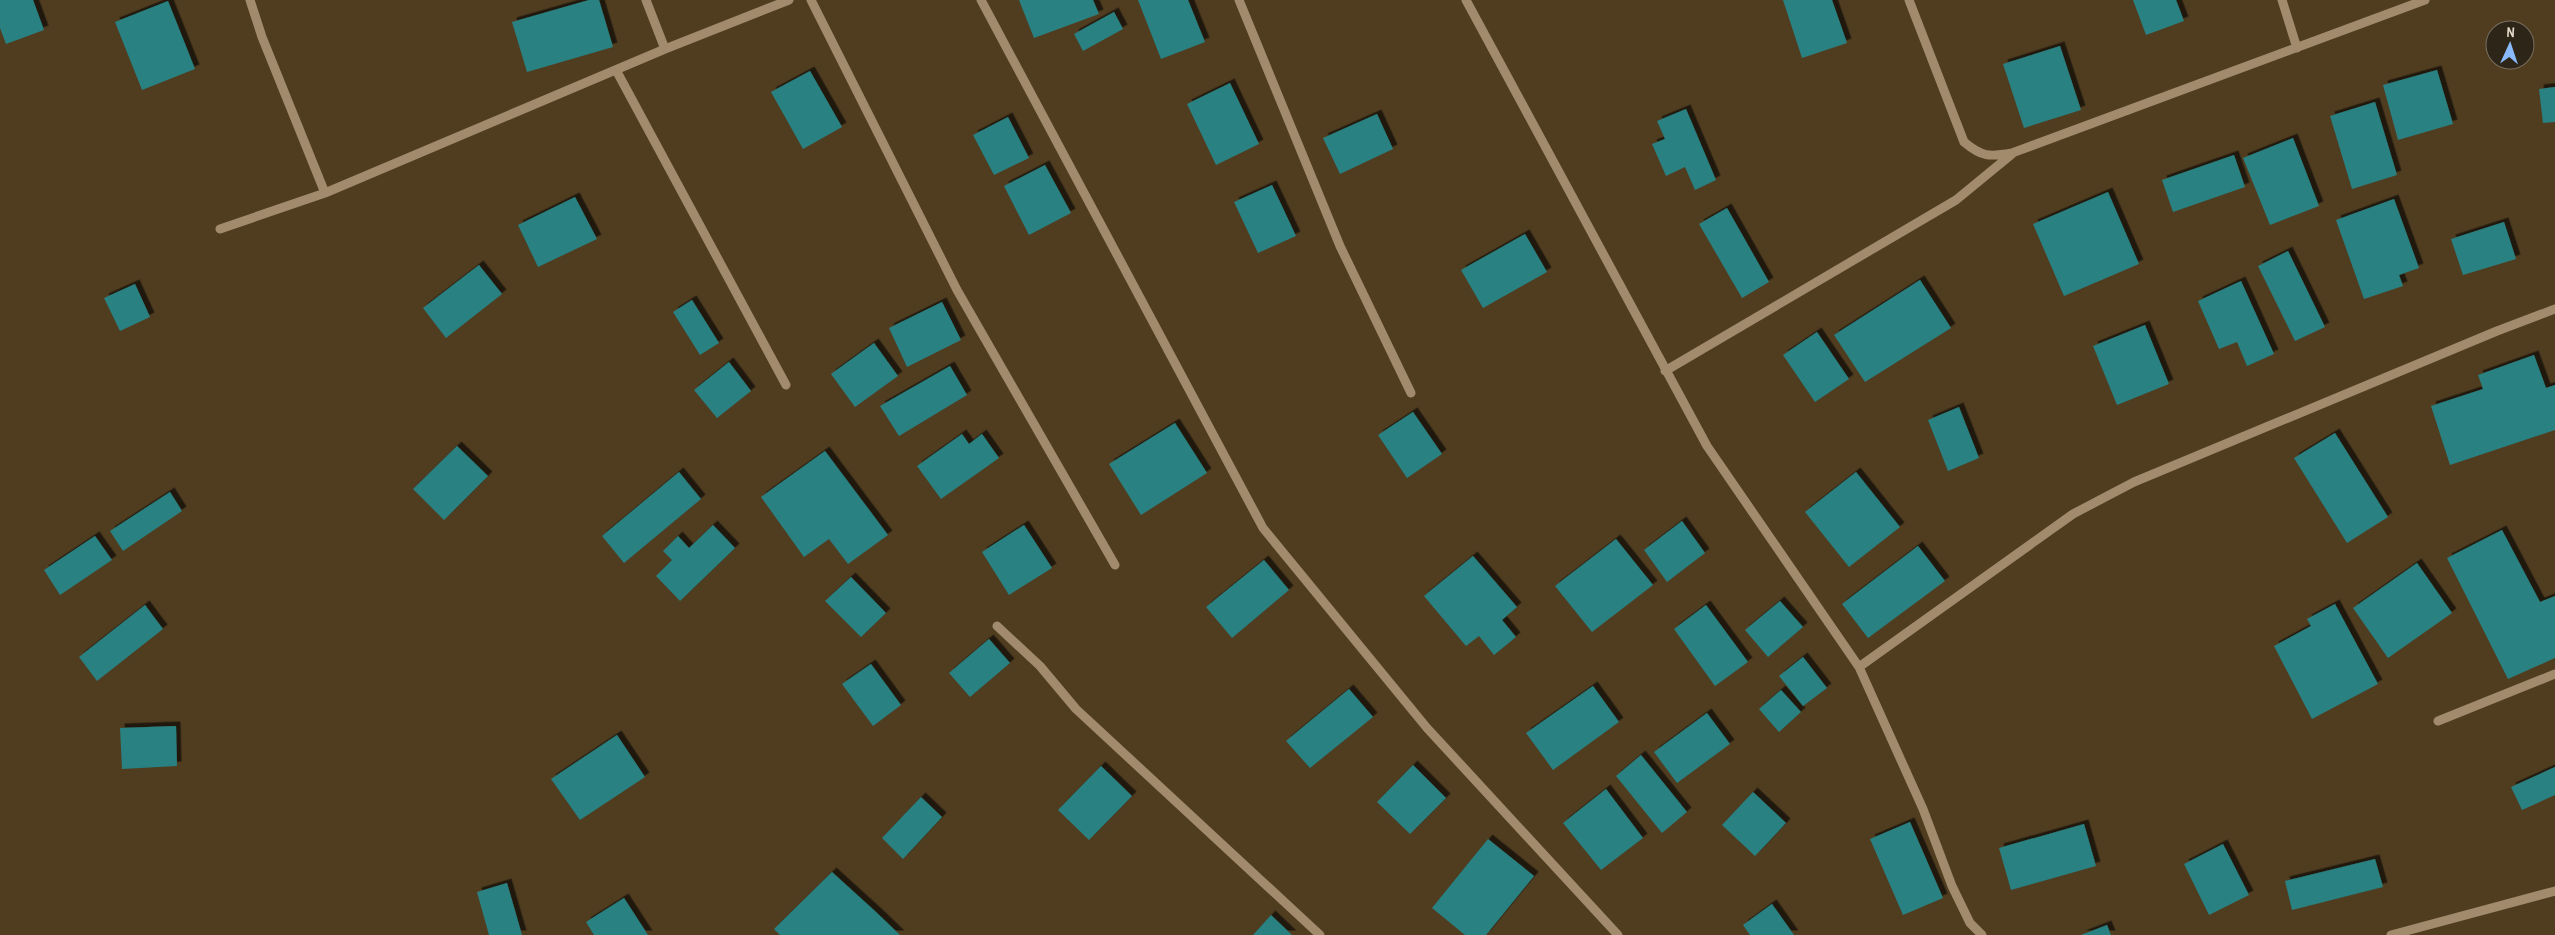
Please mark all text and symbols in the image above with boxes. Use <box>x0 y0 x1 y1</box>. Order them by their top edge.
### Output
north arrow <box>2485 20 2535 70</box>
text: N <box>2506 23 2515 41</box>

